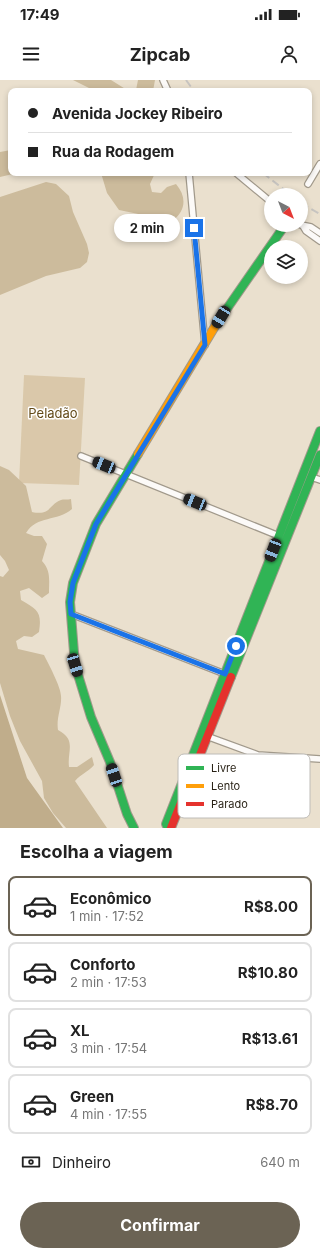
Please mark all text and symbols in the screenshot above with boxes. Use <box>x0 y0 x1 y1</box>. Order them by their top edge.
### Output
text: 17:49 <box>20 5 60 24</box>
icon: menu <box>20 43 42 65</box>
icon: person <box>278 43 300 65</box>
text: Zipcab <box>130 44 190 65</box>
text: Avenida Jockey Ribeiro <box>52 104 223 123</box>
text: Rua da Rodagem <box>52 142 174 161</box>
north arrow <box>264 188 308 232</box>
map controls <box>264 188 308 284</box>
callout: 2 min <box>114 214 180 242</box>
route end <box>185 219 203 237</box>
text: 2 min <box>130 220 164 236</box>
button: layers <box>264 240 308 284</box>
car <box>210 304 232 330</box>
park label: Peladão <box>28 405 78 421</box>
car <box>91 455 117 475</box>
car <box>182 492 208 512</box>
car <box>263 537 283 563</box>
route start <box>227 637 245 655</box>
car <box>66 652 84 678</box>
legend <box>178 754 310 818</box>
text: Livre <box>211 761 236 775</box>
car <box>105 762 123 788</box>
text: Lento <box>211 779 241 793</box>
text: Parado <box>211 797 248 811</box>
text: Escolha a viagem <box>20 841 173 862</box>
icon: car <box>22 888 58 924</box>
text: Econômico <box>70 889 151 908</box>
text: R$8.00 <box>244 897 298 916</box>
text: 1 min · 17:52 <box>70 908 144 924</box>
icon: car <box>22 954 58 990</box>
text: Conforto <box>70 955 135 974</box>
text: R$10.80 <box>238 963 298 982</box>
text: 2 min · 17:53 <box>70 974 147 990</box>
icon: car <box>22 1020 58 1056</box>
text: XL <box>70 1021 90 1040</box>
text: R$13.61 <box>242 1029 298 1048</box>
text: 3 min · 17:54 <box>70 1040 147 1056</box>
icon: car <box>22 1086 58 1122</box>
text: Green <box>70 1087 114 1106</box>
text: R$8.70 <box>246 1095 298 1114</box>
text: 4 min · 17:55 <box>70 1106 147 1122</box>
icon: cash <box>20 1151 42 1173</box>
text: Dinheiro <box>52 1153 111 1172</box>
text: 640 m <box>260 1154 300 1170</box>
button: Confirmar <box>20 1202 300 1248</box>

